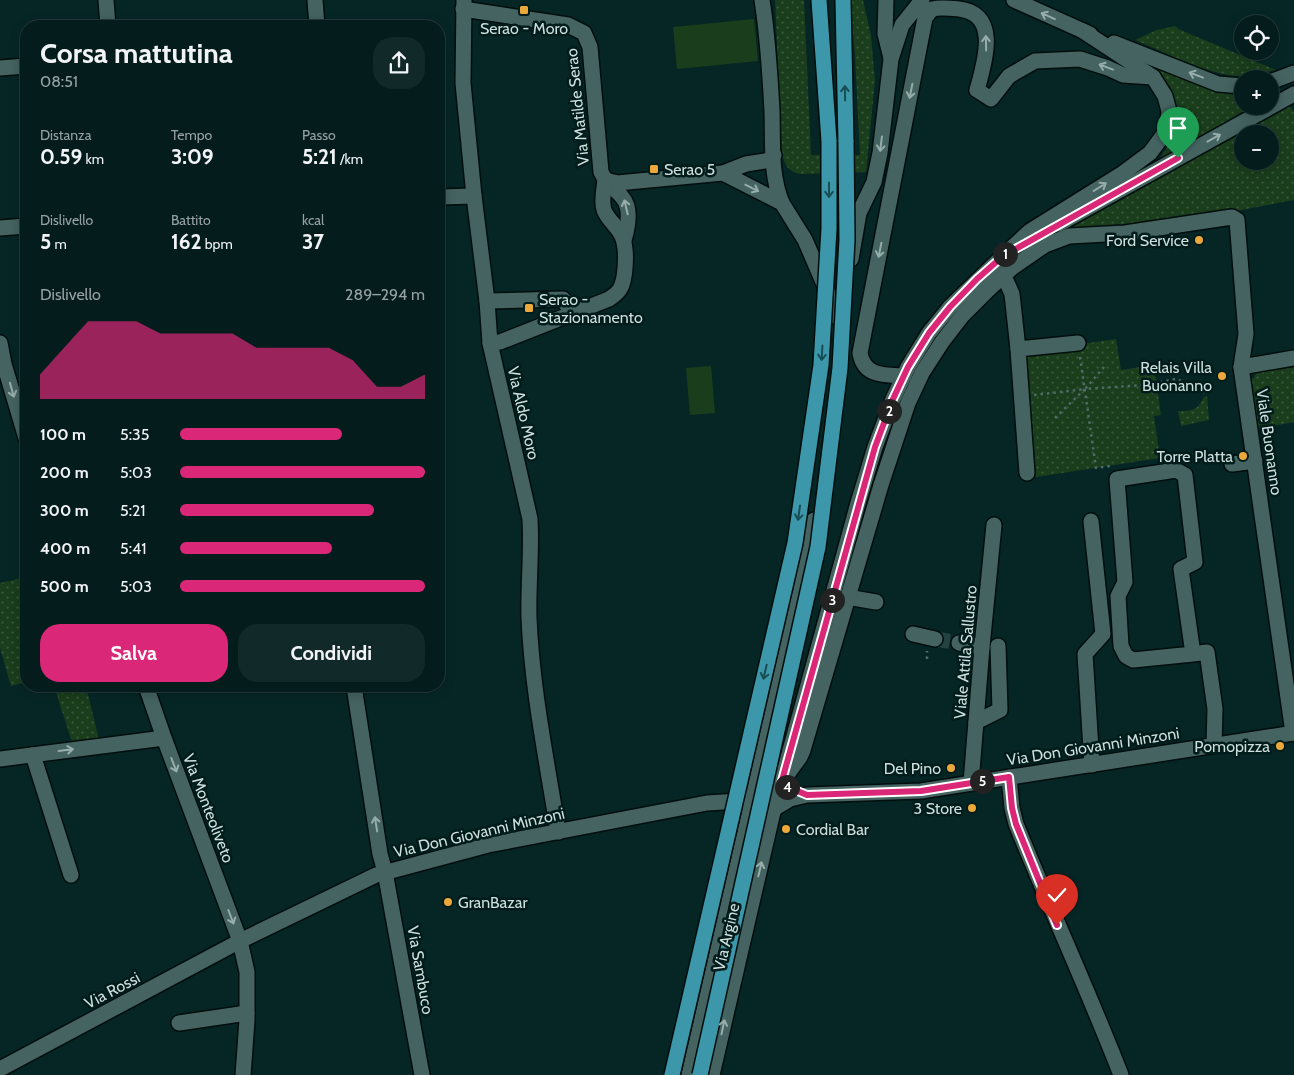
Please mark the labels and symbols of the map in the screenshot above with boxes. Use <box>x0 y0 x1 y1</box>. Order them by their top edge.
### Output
marker: Serao - Moro <box>518 4 530 16</box>
one-way arrow <box>1041 10 1056 20</box>
place label: Serao - Moro <box>480 19 568 38</box>
one-way arrow <box>981 35 991 51</box>
street label: Via Matilde Serao <box>562 47 593 166</box>
one-way arrow <box>1098 62 1113 71</box>
one-way arrow <box>1188 70 1204 79</box>
one-way arrow <box>905 82 915 98</box>
one-way arrow <box>840 86 850 102</box>
pin <box>1157 107 1199 158</box>
one-way arrow <box>1206 133 1221 142</box>
one-way arrow <box>876 136 886 152</box>
place label: Serao 5 <box>664 160 715 179</box>
marker: Serao 5 <box>648 163 660 175</box>
one-way arrow <box>824 182 834 198</box>
one-way arrow <box>1093 182 1107 193</box>
one-way arrow <box>744 184 759 193</box>
one-way arrow <box>621 199 630 215</box>
place label: Ford Service <box>1106 231 1189 250</box>
marker: Ford Service <box>1193 234 1205 246</box>
one-way arrow <box>874 242 884 258</box>
pin: 1 <box>992 242 1018 266</box>
place label: Serao - Stazionamento <box>539 290 643 327</box>
marker: Serao - Stazionamento <box>523 302 535 314</box>
one-way arrow <box>817 344 826 360</box>
place label: Relais Villa Buonanno <box>1140 358 1212 395</box>
street label: Via Aldo Moro <box>504 365 544 462</box>
marker: Relais Villa Buonanno <box>1216 370 1228 382</box>
one-way arrow <box>8 382 18 398</box>
street label: Viale Buonanno <box>1253 388 1286 497</box>
pin: 2 <box>876 398 902 424</box>
place label: Torre Platta <box>1156 447 1233 466</box>
marker: Torre Platta <box>1237 450 1249 462</box>
one-way arrow <box>794 505 804 521</box>
street label: Viale Attila Sallustro <box>950 584 981 720</box>
pin: 3 <box>820 588 844 612</box>
one-way arrow <box>760 664 769 680</box>
street label: Via Don Giovanni Minzoni <box>1005 723 1181 770</box>
place label: Pomopizza <box>1194 737 1270 756</box>
marker: Pomopizza <box>1274 740 1286 752</box>
one-way arrow <box>57 745 73 755</box>
street label: Via Monteoliveto <box>179 751 238 865</box>
one-way arrow <box>170 757 179 772</box>
place label: Del Pino <box>884 759 941 778</box>
marker: Del Pino <box>945 762 957 774</box>
pin: 5 <box>970 768 994 794</box>
pin: 4 <box>774 774 800 800</box>
place label: 3 Store <box>913 799 962 818</box>
marker: 3 Store <box>966 802 978 814</box>
street label: Via Don Giovanni Minzoni <box>392 804 566 861</box>
one-way arrow <box>370 816 380 832</box>
place label: Cordial Bar <box>796 820 870 839</box>
marker: Cordial Bar <box>780 823 792 835</box>
one-way arrow <box>756 862 765 878</box>
pin <box>1036 874 1078 925</box>
place label: GranBazar <box>458 893 528 912</box>
marker: GranBazar <box>442 896 454 908</box>
street label: Via Argine <box>709 901 743 973</box>
one-way arrow <box>227 909 236 924</box>
street label: Via Sambuco <box>403 924 438 1016</box>
street label: Via Rossi <box>81 968 143 1013</box>
one-way arrow <box>719 1020 728 1036</box>

